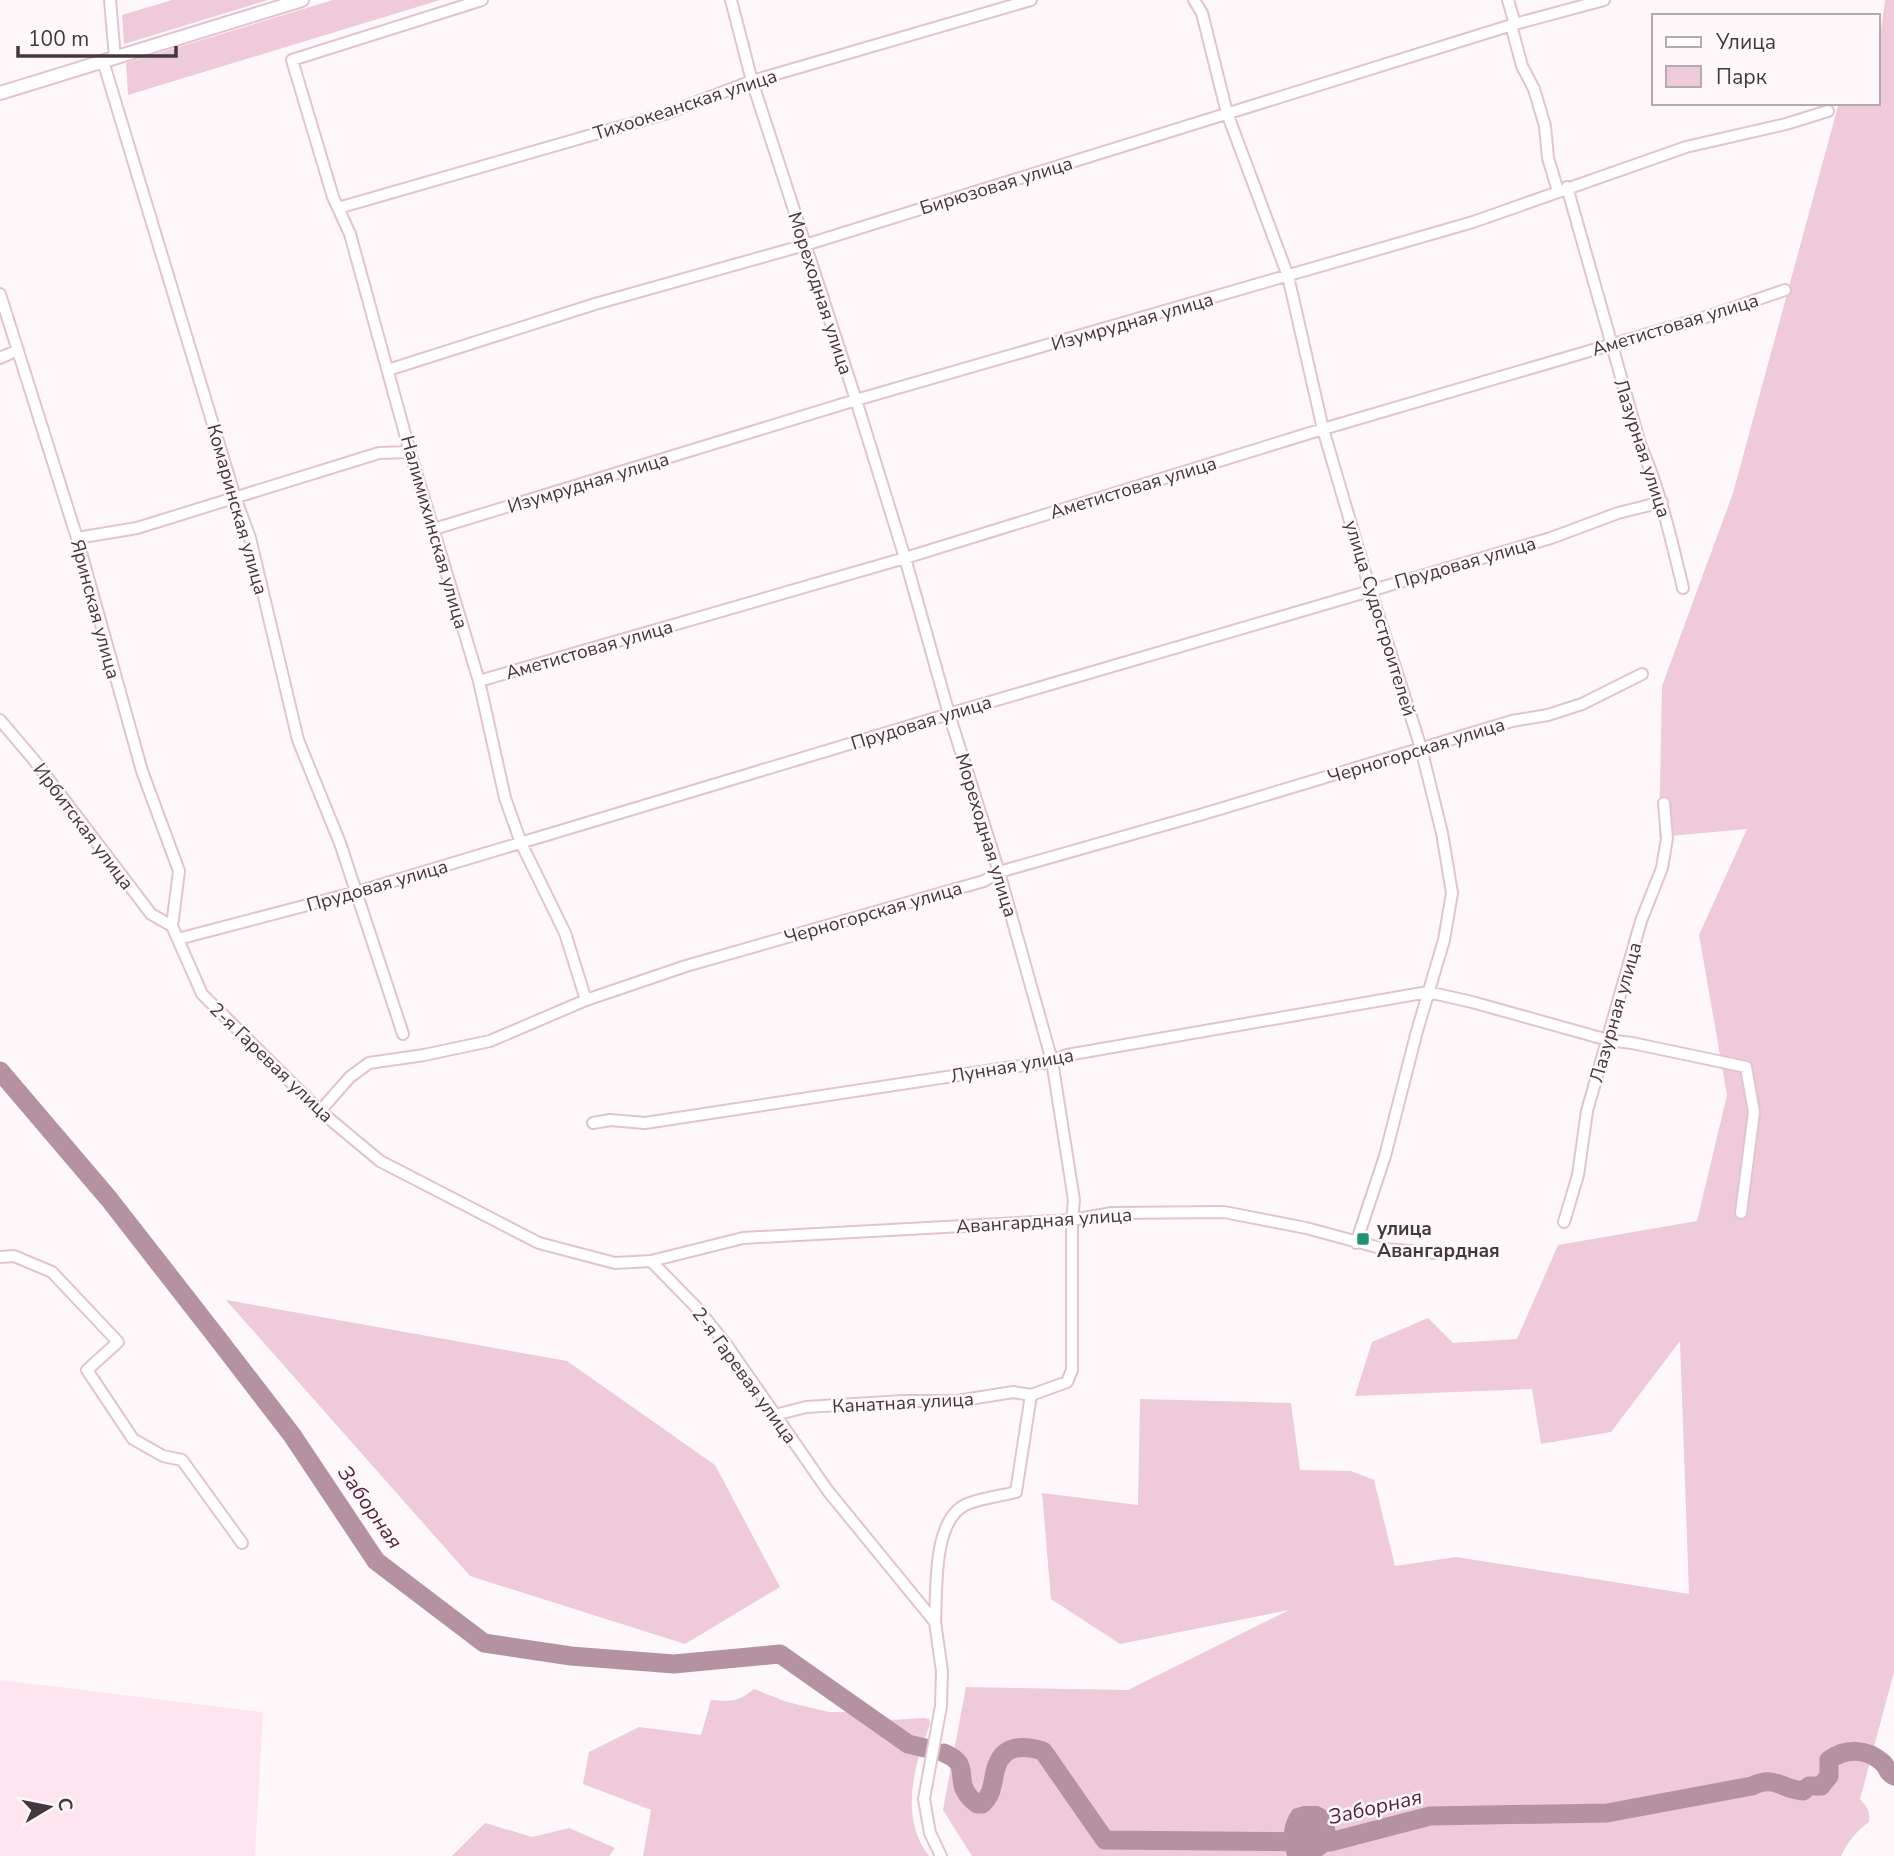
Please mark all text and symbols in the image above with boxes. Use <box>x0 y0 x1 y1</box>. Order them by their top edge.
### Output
scale bar <box>18 14 175 58</box>
legend <box>1652 14 1880 105</box>
text: 100 m <box>28 25 89 53</box>
text: Улица <box>1715 28 1776 56</box>
street label: Тихоокеанская улица <box>590 63 780 147</box>
text: Парк <box>1716 63 1768 91</box>
street label: Бирюзовая улица <box>917 150 1076 222</box>
street label: Мореходная улица <box>781 209 859 378</box>
street label: Изумрудная улица <box>1048 286 1216 358</box>
street label: Аметистовая улица <box>1589 287 1762 363</box>
street label: Лазурная улица <box>1607 376 1677 521</box>
street label: Комаринская улица <box>200 421 274 598</box>
street label: Налимихинская улица <box>394 433 474 632</box>
street label: Изумрудная улица <box>504 446 672 520</box>
street label: Аметистовая улица <box>1047 450 1220 526</box>
street label: улица Судостроителей <box>1338 517 1422 719</box>
street label: Прудовая улица <box>1392 530 1539 596</box>
street label: Яринская улица <box>64 537 126 682</box>
street label: Аметистовая улица <box>502 614 676 686</box>
street label: Прудовая улица <box>848 689 995 757</box>
street label: Черногорская улица <box>1325 712 1508 790</box>
street label: Мореходная улица <box>949 750 1023 920</box>
street label: Ирбитская улица <box>27 758 140 895</box>
street label: Прудовая улица <box>304 853 451 919</box>
street label: Черногорская улица <box>781 875 965 951</box>
street label: Лазурная улица <box>1584 939 1648 1085</box>
street label: 2-я Гаревая улица <box>204 997 339 1129</box>
street label: Лунная улица <box>949 1042 1076 1090</box>
street label: Авангардная улица <box>955 1202 1133 1240</box>
place label: улица Авангардная <box>1377 1216 1500 1264</box>
marker: улица Авангардная <box>1355 1231 1371 1247</box>
street label: 2-я Гаревая улица <box>686 1302 803 1449</box>
street label: Канатная улица <box>832 1386 975 1420</box>
water label: Заборная <box>331 1460 409 1554</box>
north arrow <box>14 1772 84 1842</box>
water label: Заборная <box>1325 1783 1425 1831</box>
text: С <box>51 1796 79 1813</box>

